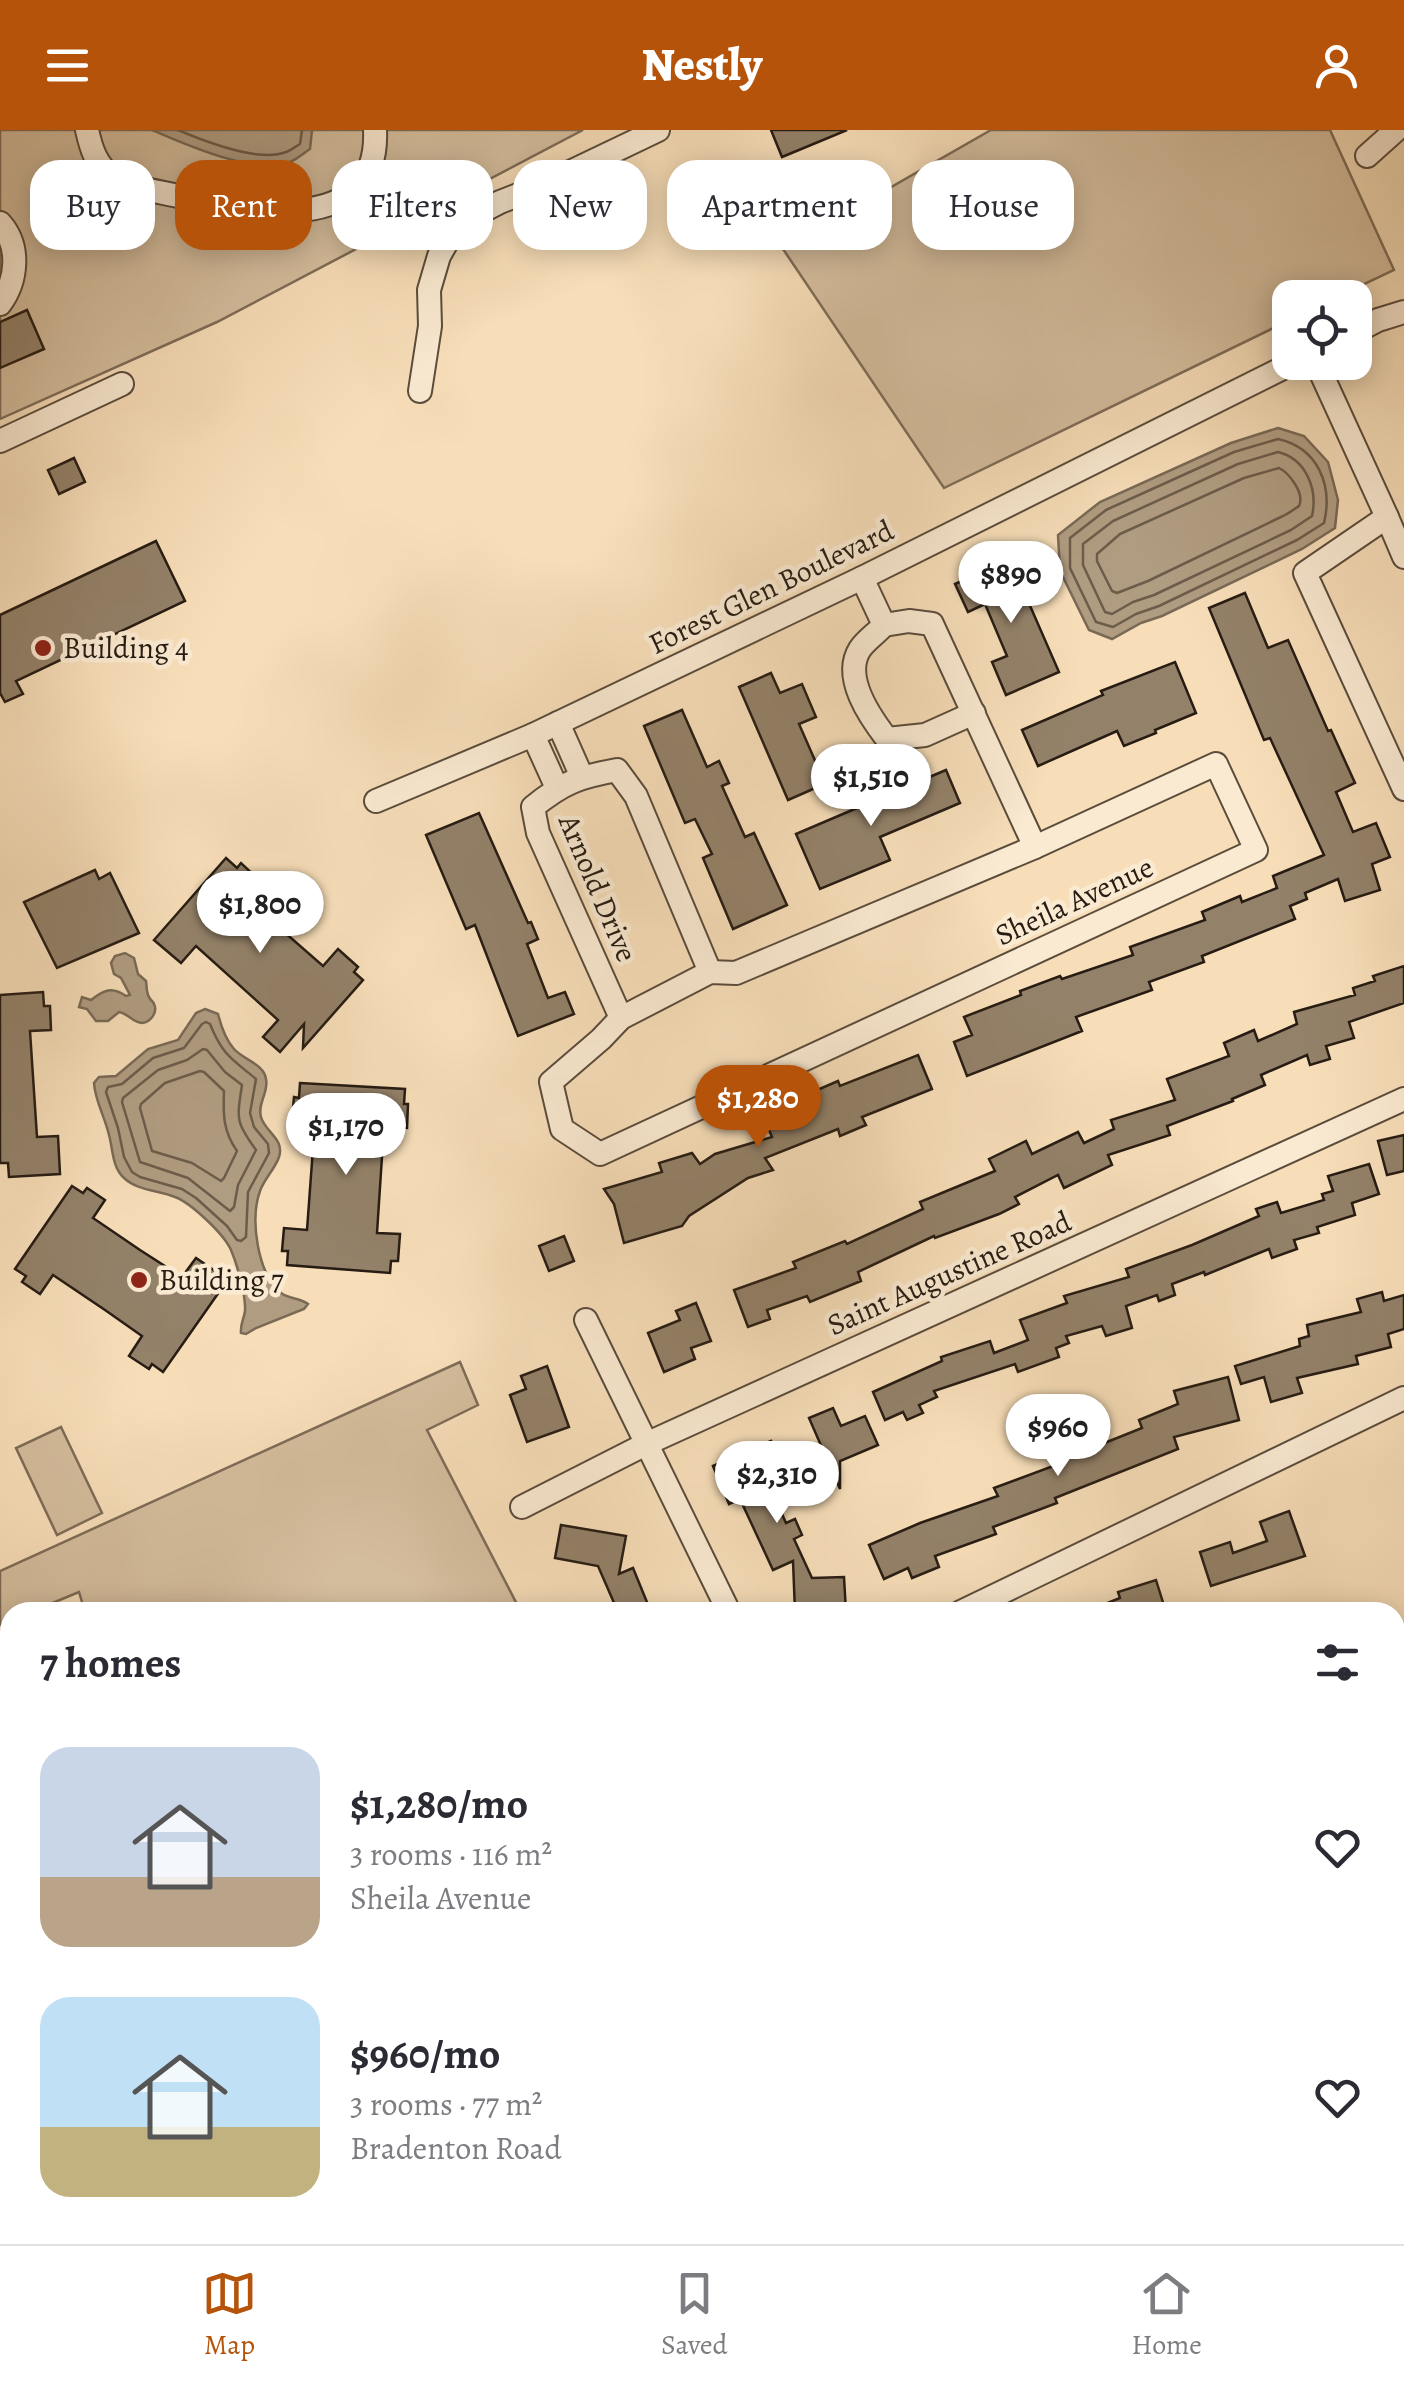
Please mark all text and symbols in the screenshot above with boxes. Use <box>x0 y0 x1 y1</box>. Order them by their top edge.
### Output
text: Nestly <box>642 34 762 96</box>
icon: menu <box>40 38 95 93</box>
icon: person <box>1309 38 1364 93</box>
chip: Buy <box>30 160 155 250</box>
chip: Rent <box>175 160 312 250</box>
chip: Filters <box>332 160 493 250</box>
chip: New <box>513 160 647 250</box>
chip: Apartment <box>667 160 892 250</box>
chip: House <box>912 160 1074 250</box>
map controls <box>1272 280 1372 380</box>
button: locate <box>1272 280 1372 380</box>
street label: Forest Glen Boulevard <box>642 510 901 664</box>
pin: $890 <box>952 541 1070 626</box>
text: $890 <box>980 551 1042 595</box>
place label: Building 4 <box>63 628 189 668</box>
marker: Building 4 <box>32 637 54 659</box>
pin: $1,510 <box>790 744 952 829</box>
text: $1,510 <box>833 754 909 798</box>
street label: Arnold Drive <box>549 807 647 968</box>
street label: Sheila Avenue <box>988 847 1160 955</box>
pin: $1,800 <box>179 871 341 956</box>
text: $1,800 <box>219 881 301 925</box>
pin: $1,280 <box>677 1065 839 1150</box>
text: $1,280 <box>717 1075 799 1119</box>
pin: $1,170 <box>265 1093 427 1178</box>
text: $1,170 <box>308 1103 384 1147</box>
street label: Saint Augustine Road <box>821 1201 1078 1345</box>
place label: Building 7 <box>159 1260 284 1300</box>
marker: Building 7 <box>128 1269 150 1291</box>
pin: $960 <box>999 1394 1117 1479</box>
text: $960 <box>1028 1404 1088 1448</box>
pin: $2,310 <box>696 1441 858 1526</box>
text: $2,310 <box>737 1451 817 1495</box>
text: 7 homes <box>40 1634 181 1691</box>
icon: filters <box>1310 1635 1365 1690</box>
text: $1,280/mo <box>350 1775 528 1832</box>
icon: home <box>120 1787 240 1907</box>
icon: heart <box>1310 1820 1365 1875</box>
text: 3 rooms · 116 m² <box>350 1832 552 1876</box>
text: Sheila Avenue <box>350 1876 531 1920</box>
text: $960/mo <box>350 2025 500 2082</box>
icon: home <box>120 2037 240 2157</box>
icon: heart <box>1310 2070 1365 2125</box>
text: 3 rooms · 77 m² <box>350 2082 542 2126</box>
text: Bradenton Road <box>350 2126 562 2170</box>
tab: Map <box>202 2266 257 2364</box>
tab: Saved <box>661 2266 728 2364</box>
tab: Home <box>1132 2266 1202 2364</box>

